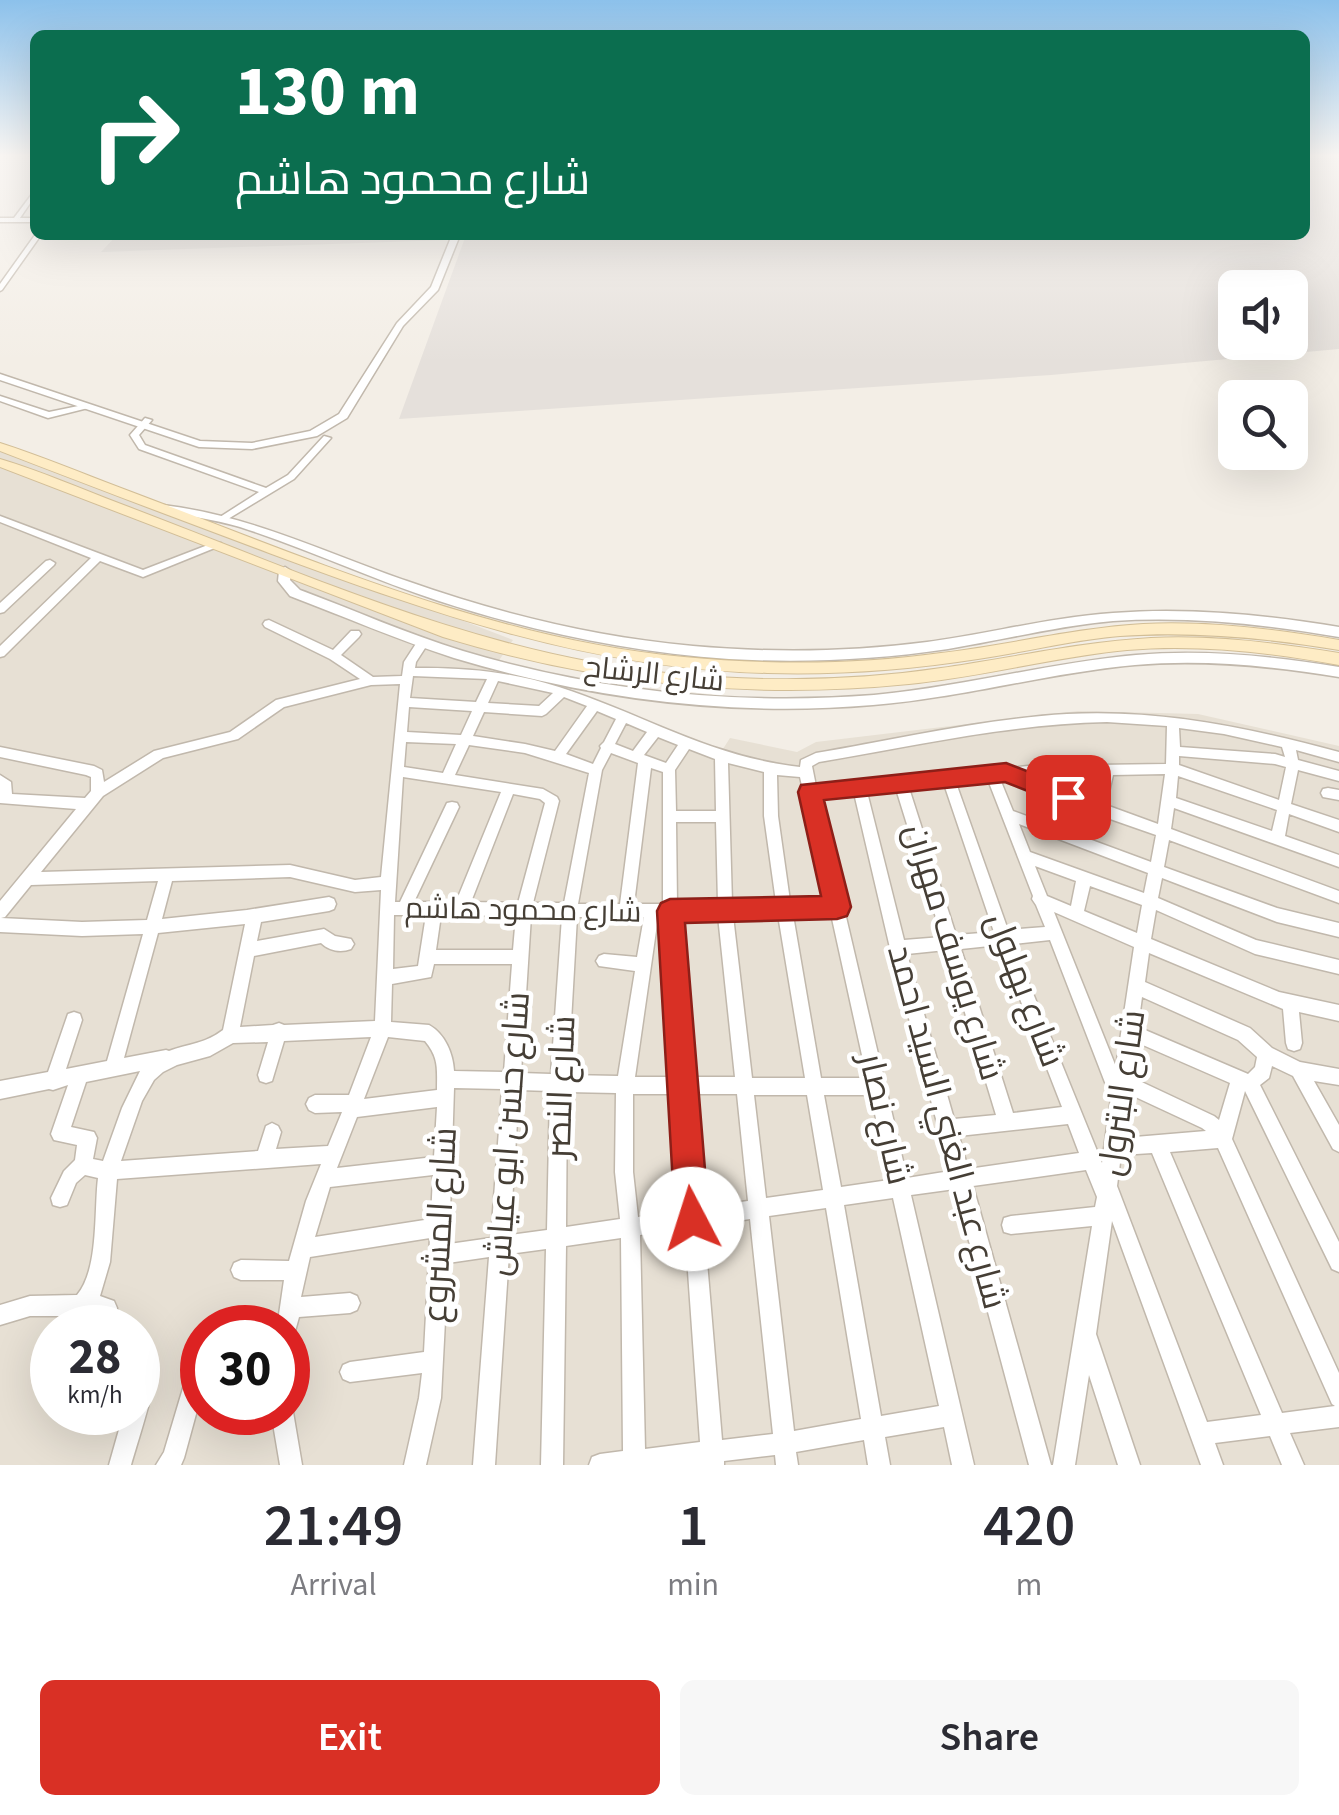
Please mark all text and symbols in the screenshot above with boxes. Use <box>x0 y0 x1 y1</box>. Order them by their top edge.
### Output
text: 130 m <box>235 42 420 142</box>
icon: right <box>70 70 200 200</box>
text: شارع محمود هاشم <box>235 148 590 212</box>
map controls <box>1218 270 1308 470</box>
button: sound <box>1218 270 1308 360</box>
button: search <box>1218 380 1308 470</box>
street label: شارع الرشاح <box>582 645 726 703</box>
pin <box>1026 755 1111 840</box>
icon: arrive <box>1041 770 1096 825</box>
street label: شارع يوسف مهران <box>891 817 1017 1087</box>
street label: شارع محمود هاشم <box>404 886 642 934</box>
street label: شارع بهلول <box>973 906 1077 1074</box>
street label: شارع عبد الغني السيد احمد <box>873 939 1020 1315</box>
street label: شارع حسن ابو عياش <box>473 990 543 1278</box>
street label: شارع البترول <box>1086 1007 1158 1179</box>
street label: شارع النصر <box>533 1015 588 1161</box>
street label: شارع نصار <box>845 1046 924 1190</box>
street label: شارع المشروع <box>410 1126 470 1324</box>
position arrow <box>640 1167 744 1271</box>
speed limit sign: 30 <box>180 1305 310 1435</box>
text: 28 <box>69 1322 121 1393</box>
text: km/h <box>67 1377 123 1413</box>
text: 21:49 <box>264 1484 403 1569</box>
text: 1 <box>678 1484 709 1569</box>
text: 420 <box>983 1484 1075 1569</box>
text: Arrival <box>291 1562 377 1608</box>
text: min <box>667 1562 719 1608</box>
text: m <box>1016 1562 1042 1608</box>
button: Exit <box>40 1680 660 1795</box>
button: Share <box>680 1680 1299 1795</box>

